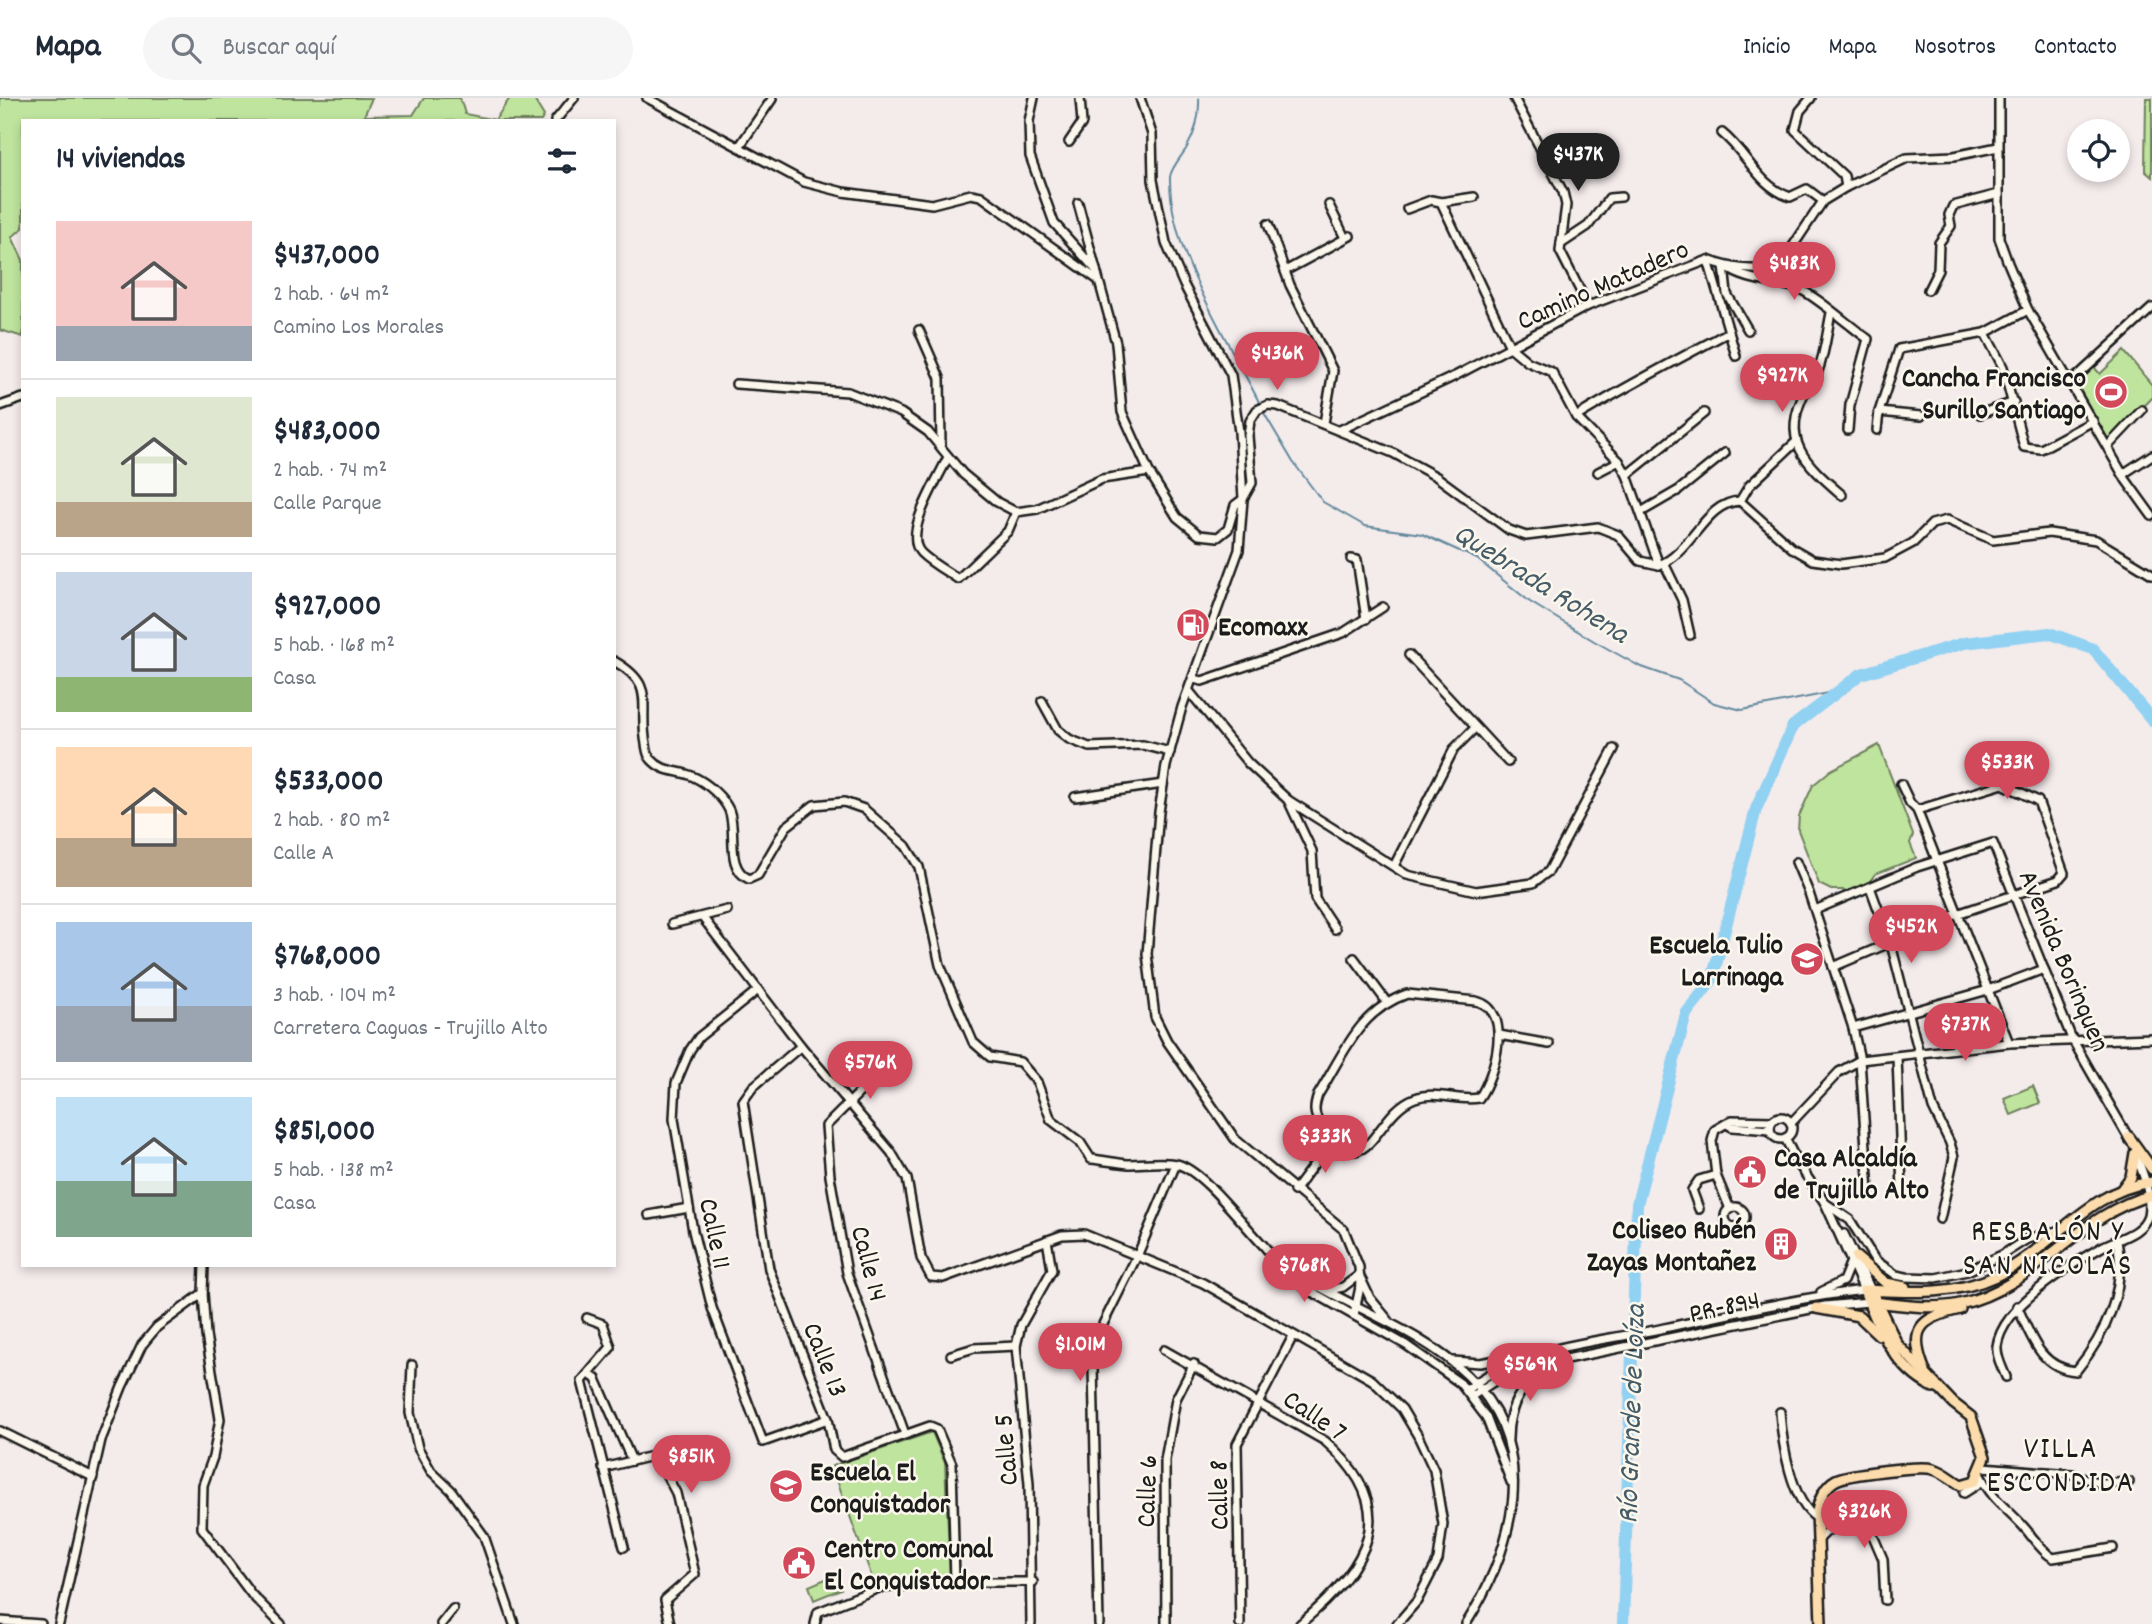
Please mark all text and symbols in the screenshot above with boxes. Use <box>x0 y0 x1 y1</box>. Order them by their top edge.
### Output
search box <box>143 17 633 80</box>
text: Mapa <box>35 25 101 72</box>
icon: search <box>167 29 205 67</box>
text: Buscar aquí <box>223 30 335 67</box>
text: Inicio <box>1743 31 1791 65</box>
text: Mapa <box>1829 31 1876 65</box>
text: Nosotros <box>1914 31 1996 65</box>
text: Contacto <box>2034 31 2117 65</box>
map controls <box>2067 119 2130 182</box>
button: locate <box>2067 119 2130 182</box>
pin: $437K <box>1529 134 1627 193</box>
text: $437K <box>1553 139 1603 172</box>
text: 14 viviendas <box>56 140 186 183</box>
icon: filters <box>543 142 581 180</box>
street label: Camino Matadero <box>1512 232 1696 343</box>
text: $437,000 <box>273 236 380 279</box>
pin: $483K <box>1745 242 1843 302</box>
text: $483K <box>1768 248 1820 281</box>
icon: home <box>112 249 196 333</box>
text: 2 hab. · 64 m² <box>273 279 389 312</box>
text: Camino Los Morales <box>273 312 444 345</box>
pin: $436K <box>1228 332 1326 392</box>
text: $436K <box>1250 338 1304 371</box>
pin: $927K <box>1733 354 1831 414</box>
text: $927K <box>1756 360 1808 393</box>
place label: Cancha Francisco Surillo Santiago <box>1902 361 2086 433</box>
sports icon: Cancha Francisco Surillo Santiago <box>2092 373 2130 411</box>
text: $483,000 <box>273 412 381 455</box>
icon: home <box>112 425 196 509</box>
text: 2 hab. · 74 m² <box>273 455 387 488</box>
text: Calle Parque <box>273 488 382 521</box>
water label: Quebrada Rohena <box>1444 515 1637 658</box>
text: $927,000 <box>273 587 381 630</box>
icon: home <box>112 600 196 684</box>
fuel station icon: Ecomaxx <box>1174 606 1212 644</box>
place label: Ecomaxx <box>1218 610 1308 650</box>
text: 5 hab. · 168 m² <box>273 630 395 663</box>
text: Casa <box>273 663 316 696</box>
pin: $533K <box>1958 742 2056 801</box>
text: $533K <box>1980 747 2034 780</box>
text: $533,000 <box>273 762 384 805</box>
icon: home <box>112 775 196 859</box>
text: 2 hab. · 80 m² <box>273 805 390 838</box>
text: Calle A <box>273 838 334 871</box>
street label: Avenida Borinquen <box>2005 865 2118 1059</box>
pin: $452K <box>1862 906 1960 965</box>
text: $452K <box>1885 911 1937 944</box>
place label: Escuela Tulio Larrinaga <box>1649 928 1784 1000</box>
text: $768,000 <box>273 937 381 980</box>
school or university icon: Escuela Tulio Larrinaga <box>1788 940 1826 978</box>
icon: home <box>112 950 196 1034</box>
text: 3 hab. · 104 m² <box>273 980 396 1013</box>
pin: $737K <box>1916 1004 2014 1063</box>
text: $737K <box>1940 1009 1990 1042</box>
text: Carretera Caguas - Trujillo Alto <box>273 1013 548 1046</box>
pin: $576K <box>821 1042 919 1101</box>
text: $576K <box>843 1047 897 1080</box>
text: $851,000 <box>273 1112 375 1155</box>
pin: $333K <box>1276 1116 1374 1175</box>
text: $333K <box>1299 1121 1351 1154</box>
icon: home <box>112 1125 196 1209</box>
place label: Casa Alcaldía de Trujillo Alto <box>1774 1141 1929 1213</box>
public building icon: Casa Alcaldía de Trujillo Alto <box>1731 1153 1769 1191</box>
text: 5 hab. · 138 m² <box>273 1155 394 1188</box>
text: Casa <box>273 1188 316 1221</box>
street label: Calle 11 <box>685 1195 739 1273</box>
place label: Coliseo Rubén Zayas Montañez <box>1587 1213 1756 1285</box>
district label: RESBALÓN Y SAN NICOLÁS <box>1963 1213 2133 1290</box>
street label: Calle 14 <box>837 1222 895 1307</box>
building icon: Coliseo Rubén Zayas Montañez <box>1762 1225 1800 1263</box>
pin: $768K <box>1255 1244 1353 1304</box>
text: $768K <box>1278 1250 1330 1283</box>
street label: PR-894 <box>1686 1283 1764 1337</box>
water label: Río Grande de Loíza <box>1609 1302 1660 1525</box>
street label: Calle 13 <box>789 1317 855 1404</box>
pin: $1.01M <box>1023 1324 1137 1383</box>
text: $1.01M <box>1054 1329 1106 1362</box>
pin: $569K <box>1481 1344 1579 1403</box>
text: $569K <box>1503 1349 1557 1382</box>
street label: Calle 7 <box>1273 1382 1353 1454</box>
street label: Calle 5 <box>986 1412 1032 1487</box>
district label: VILLA ESCONDIDA <box>1987 1430 2135 1507</box>
pin: $851K <box>642 1436 740 1495</box>
text: $851K <box>667 1441 715 1474</box>
street label: Calle 6 <box>1129 1454 1171 1528</box>
place label: Escuela El Conquistador <box>810 1455 951 1527</box>
street label: Calle 8 <box>1201 1459 1243 1530</box>
school or university icon: Escuela El Conquistador <box>767 1467 805 1505</box>
pin: $326K <box>1815 1490 1913 1550</box>
text: $326K <box>1837 1496 1891 1529</box>
place label: Centro Comunal El Conquistador <box>824 1532 993 1604</box>
public building icon: Centro Comunal El Conquistador <box>780 1544 818 1582</box>

